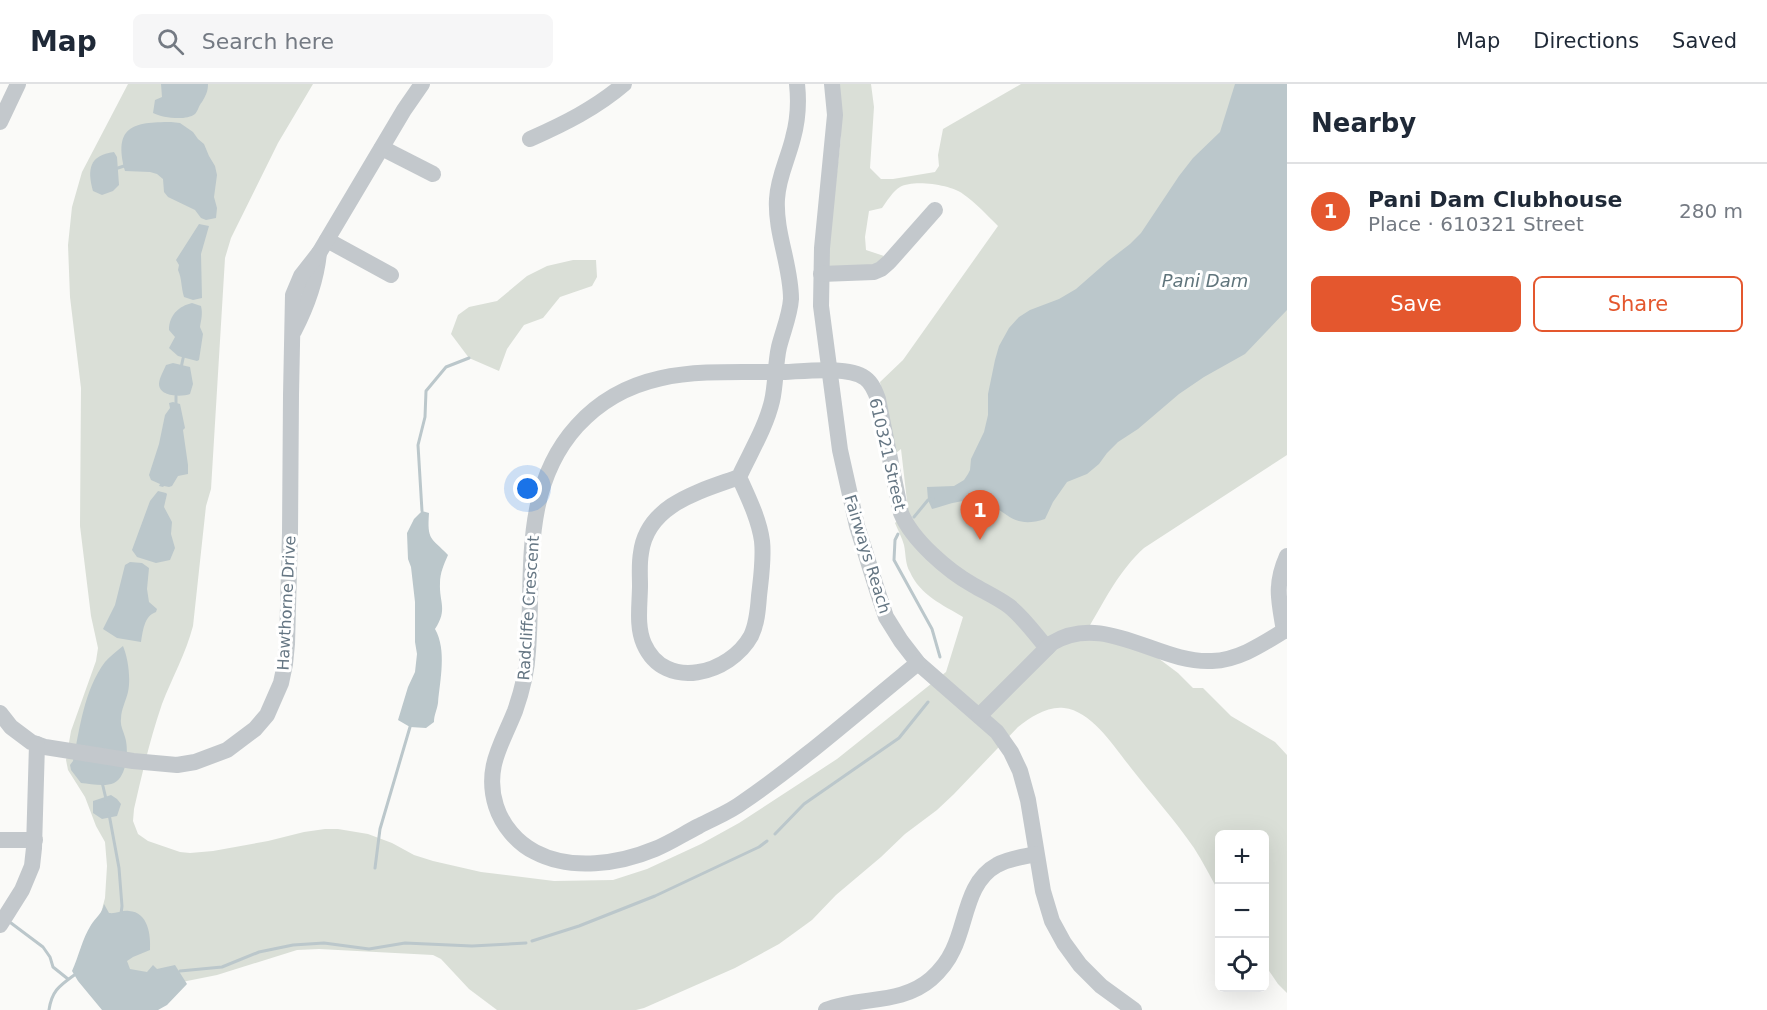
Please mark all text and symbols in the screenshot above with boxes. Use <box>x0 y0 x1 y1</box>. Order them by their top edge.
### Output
search box <box>133 14 553 68</box>
text: Map <box>30 25 97 58</box>
icon: search <box>154 25 187 58</box>
text: Search here <box>202 29 334 54</box>
text: Map <box>1456 29 1500 53</box>
text: Directions <box>1533 29 1639 53</box>
text: Saved <box>1672 29 1737 53</box>
text: Nearby <box>1311 108 1416 138</box>
text: Pani Dam Clubhouse <box>1368 187 1622 212</box>
text: 1 <box>1324 199 1337 223</box>
text: 280 m <box>1679 199 1743 223</box>
text: Place · 610321 Street <box>1368 212 1584 236</box>
water label: Pani Dam <box>1162 270 1248 291</box>
button: Save <box>1311 276 1521 332</box>
button: Share <box>1533 276 1743 332</box>
street label: 610321 Street <box>865 396 910 512</box>
your location <box>513 474 542 503</box>
pin: 1 <box>960 490 1000 540</box>
street label: Fairways Reach <box>840 492 895 616</box>
street label: Hawthorne Drive <box>273 535 300 671</box>
street label: Radcliffe Crescent <box>514 535 543 681</box>
map controls <box>1215 830 1269 992</box>
button: + <box>1215 830 1269 884</box>
button: − <box>1215 884 1269 938</box>
button: locate <box>1215 938 1269 992</box>

